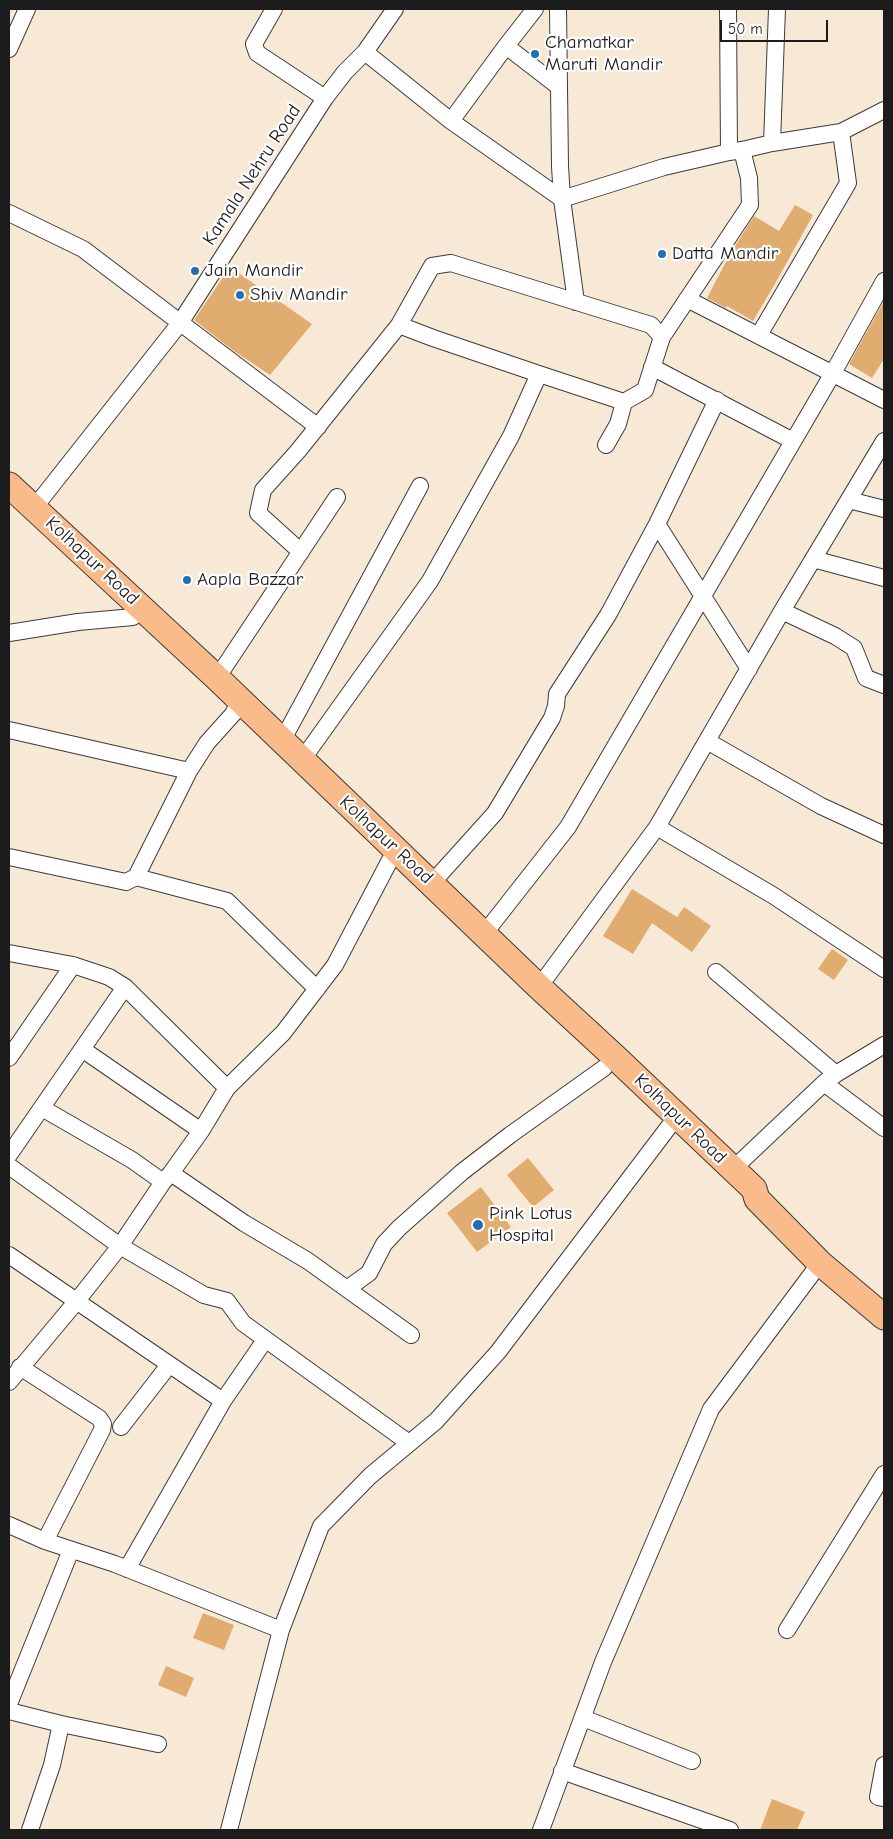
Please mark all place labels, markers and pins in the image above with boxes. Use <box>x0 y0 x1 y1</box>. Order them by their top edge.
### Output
place label: Chamatkar Maruti Mandir <box>545 32 662 76</box>
marker: Chamatkar Maruti Mandir <box>529 48 541 60</box>
place label: Datta Mandir <box>672 243 778 265</box>
marker: Datta Mandir <box>656 248 668 260</box>
place label: Jain Mandir <box>205 260 303 282</box>
marker: Jain Mandir <box>189 265 201 277</box>
place label: Shiv Mandir <box>250 284 347 306</box>
marker: Shiv Mandir <box>234 289 246 301</box>
place label: Aapla Bazzar <box>197 569 303 591</box>
marker: Aapla Bazzar <box>181 574 193 586</box>
place label: Pink Lotus Hospital <box>489 1203 572 1247</box>
marker: Pink Lotus Hospital <box>471 1218 485 1232</box>

